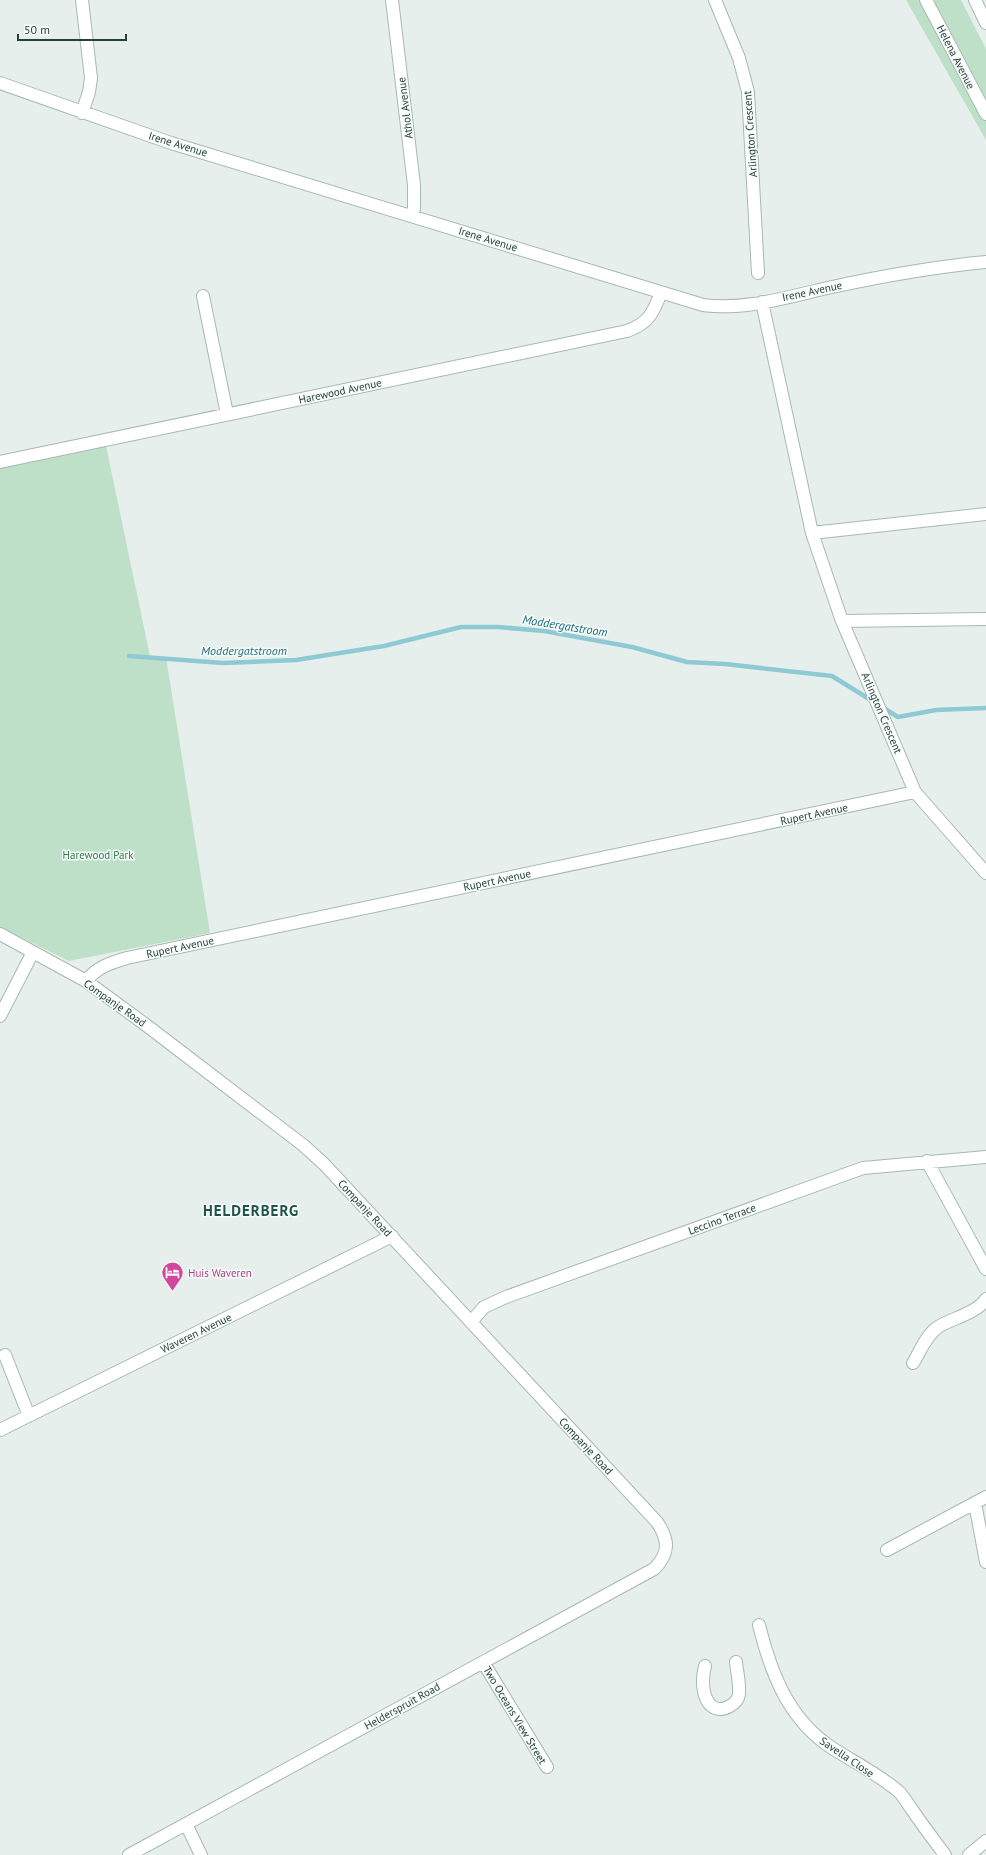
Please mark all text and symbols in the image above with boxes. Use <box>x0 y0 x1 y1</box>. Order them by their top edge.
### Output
scale bar <box>18 16 126 42</box>
text: 50 m <box>24 22 50 37</box>
street label: Helena Avenue <box>934 23 978 92</box>
street label: Athol Avenue <box>394 76 416 140</box>
street label: Arlington Crescent <box>740 90 760 178</box>
street label: Irene Avenue <box>147 128 210 160</box>
street label: Irene Avenue <box>457 223 520 255</box>
street label: Irene Avenue <box>781 278 844 304</box>
street label: Harewood Avenue <box>297 375 383 407</box>
water label: Moddergatstroom <box>521 611 609 640</box>
water label: Moddergatstroom <box>201 643 287 658</box>
street label: Arlington Crescent <box>859 670 906 756</box>
street label: Rupert Avenue <box>779 800 849 828</box>
park label: Harewood Park <box>63 848 134 862</box>
street label: Rupert Avenue <box>462 866 532 894</box>
street label: Rupert Avenue <box>145 933 215 961</box>
street label: Companje Road <box>81 976 149 1030</box>
street label: Companje Road <box>335 1177 395 1239</box>
street label: Leccino Terrace <box>686 1200 758 1238</box>
district label: HELDERBERG <box>203 1201 299 1220</box>
hotel icon: Huis Waveren <box>159 1260 185 1293</box>
place label: Huis Waveren <box>188 1266 252 1280</box>
street label: Waveren Avenue <box>158 1310 234 1356</box>
street label: Companje Road <box>556 1415 616 1477</box>
street label: Two Oceans View Street <box>480 1664 550 1767</box>
street label: Helderspruit Road <box>362 1679 442 1733</box>
street label: Savella Close <box>817 1734 877 1781</box>

